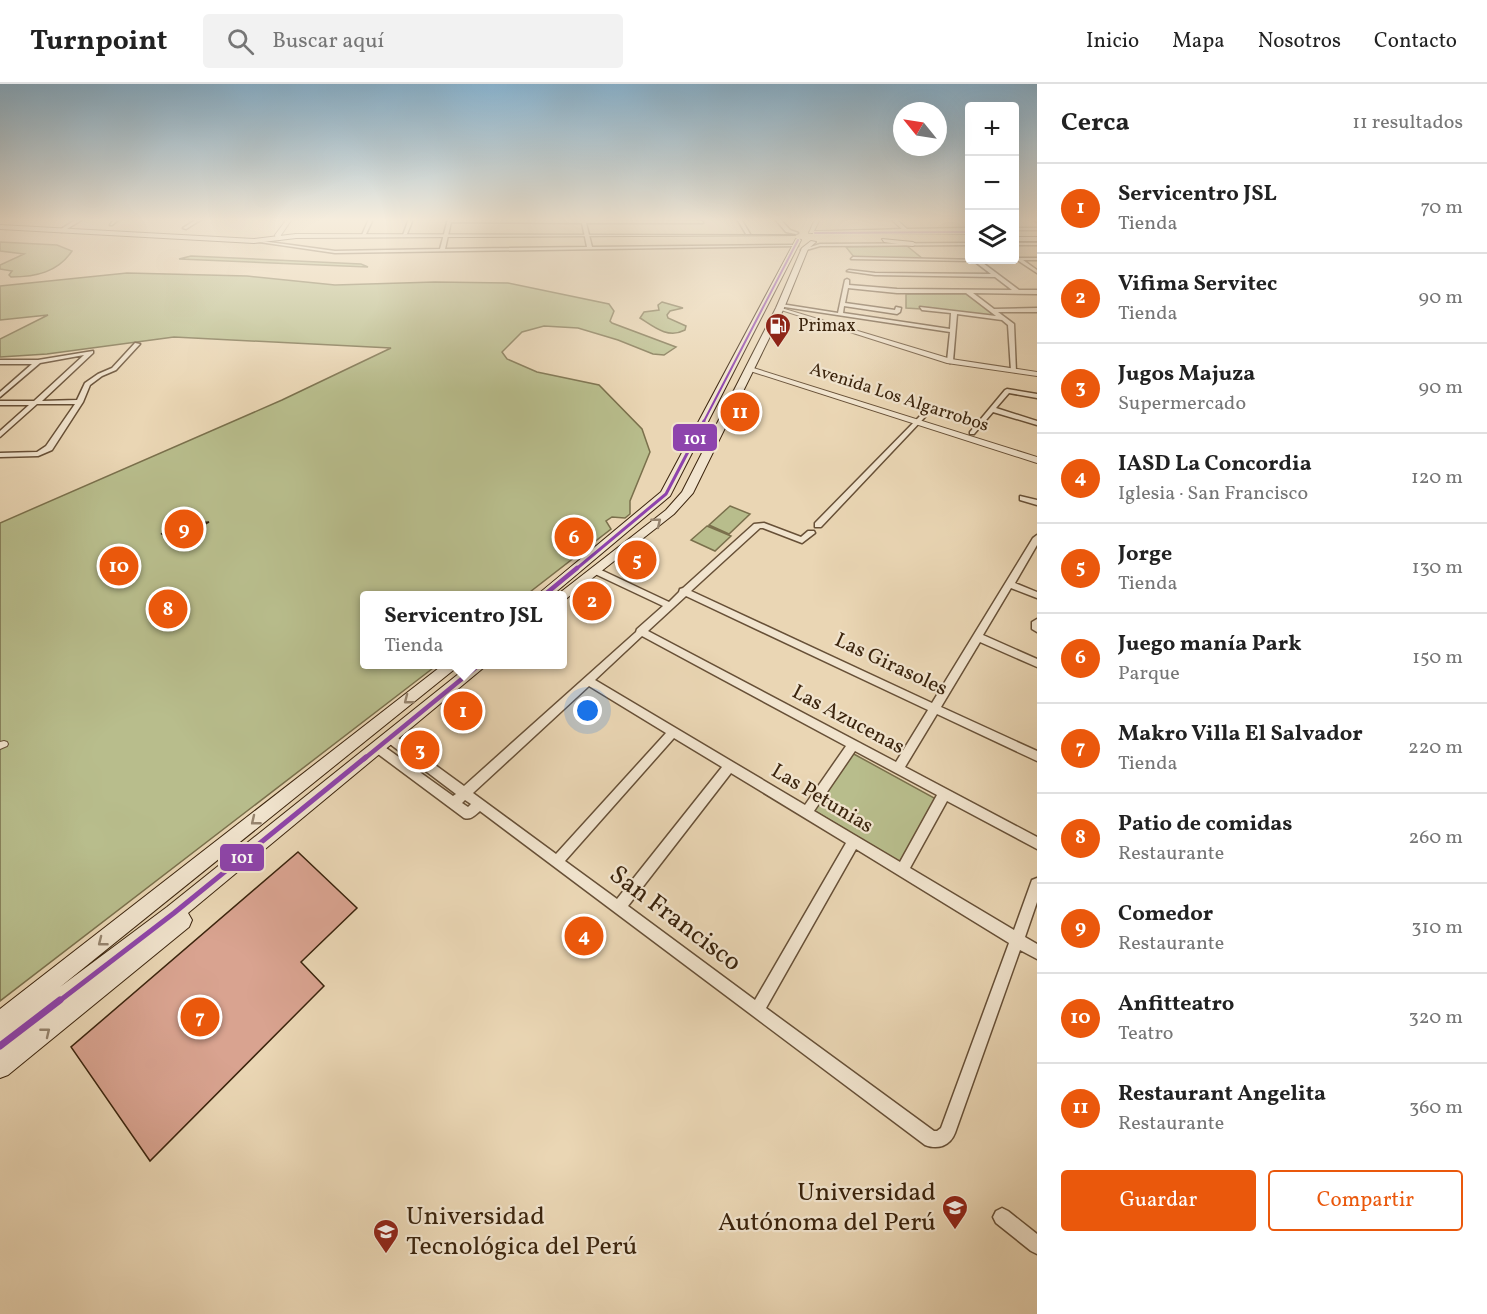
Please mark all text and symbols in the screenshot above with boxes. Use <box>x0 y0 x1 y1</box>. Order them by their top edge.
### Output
search box <box>203 14 623 68</box>
text: Turnpoint <box>30 22 167 61</box>
icon: search <box>224 25 257 58</box>
text: Buscar aquí <box>272 26 384 57</box>
text: Inicio <box>1086 27 1139 56</box>
text: Mapa <box>1172 27 1225 56</box>
text: Nosotros <box>1258 27 1341 56</box>
text: Contacto <box>1374 27 1457 56</box>
north arrow <box>893 102 947 156</box>
map controls <box>965 102 1019 264</box>
button: + <box>965 102 1019 156</box>
text: Cerca <box>1061 105 1130 141</box>
text: 11 resultados <box>1352 109 1463 137</box>
button: − <box>965 156 1019 210</box>
text: Servicentro JSL <box>1118 179 1277 210</box>
text: 1 <box>1076 194 1085 222</box>
text: 70 m <box>1420 194 1463 222</box>
button: layers <box>965 210 1019 264</box>
text: Tienda <box>1118 210 1177 238</box>
text: Vifima Servitec <box>1118 269 1277 300</box>
text: 2 <box>1075 284 1086 312</box>
text: 90 m <box>1419 284 1463 312</box>
text: Tienda <box>1118 300 1177 328</box>
fuel station icon: Primax <box>763 311 793 349</box>
place label: Primax <box>798 314 856 339</box>
street label: Avenida Los Algarrobos <box>806 357 992 439</box>
text: Jugos Majuza <box>1118 359 1255 390</box>
text: 3 <box>1075 374 1086 402</box>
text: 90 m <box>1419 374 1463 402</box>
pin: 11 <box>720 390 760 434</box>
text: Supermercado <box>1118 390 1246 418</box>
line badge: 101 <box>672 423 718 452</box>
text: 101 <box>684 429 706 451</box>
text: IASD La Concordia <box>1118 449 1312 480</box>
text: 4 <box>1074 464 1087 492</box>
text: 120 m <box>1411 464 1463 492</box>
text: Iglesia · San Francisco <box>1118 480 1308 508</box>
pin: 9 <box>164 506 204 552</box>
pin: 6 <box>554 514 594 560</box>
one-way arrow <box>650 519 661 530</box>
pin: 5 <box>618 538 656 582</box>
text: Jorge <box>1118 539 1172 570</box>
pin: 10 <box>100 544 138 588</box>
text: 5 <box>1076 554 1085 582</box>
text: 130 m <box>1412 554 1463 582</box>
text: Tienda <box>1118 570 1177 598</box>
pin: 2 <box>572 578 612 624</box>
pin: 8 <box>148 586 188 632</box>
popup <box>360 591 567 669</box>
text: Servicentro JSL <box>384 601 543 632</box>
street label: Las Girasoles <box>830 626 952 704</box>
text: Juego manía Park <box>1118 629 1302 660</box>
text: Tienda <box>384 632 444 660</box>
text: 6 <box>1075 644 1086 672</box>
text: 150 m <box>1412 644 1463 672</box>
text: Parque <box>1118 660 1180 688</box>
street label: Las Azucenas <box>786 678 910 762</box>
pin: 1 <box>444 688 482 734</box>
one-way arrow <box>403 693 414 704</box>
your location <box>573 696 602 725</box>
text: Makro Villa El Salvador <box>1118 719 1363 750</box>
pin: 3 <box>400 728 440 772</box>
text: 7 <box>1076 734 1085 762</box>
text: 220 m <box>1408 734 1463 762</box>
text: Tienda <box>1118 750 1177 778</box>
street label: Las Petunias <box>765 757 879 841</box>
text: Patio de comidas <box>1118 809 1293 840</box>
one-way arrow <box>250 814 261 825</box>
text: 8 <box>1075 824 1086 852</box>
text: 260 m <box>1408 824 1463 852</box>
text: Restaurante <box>1118 840 1224 868</box>
line badge: 101 <box>219 843 265 872</box>
text: 101 <box>231 848 253 870</box>
street label: San Francisco <box>601 857 749 981</box>
text: Comedor <box>1118 899 1213 930</box>
pin: 4 <box>564 914 604 958</box>
text: 9 <box>1075 914 1086 942</box>
text: 310 m <box>1411 914 1463 942</box>
text: Restaurante <box>1118 930 1224 958</box>
one-way arrow <box>97 935 108 946</box>
text: Anfitteatro <box>1118 989 1234 1020</box>
pin: 7 <box>180 994 220 1040</box>
text: 10 <box>1070 1004 1091 1032</box>
text: 320 m <box>1408 1004 1463 1032</box>
text: Teatro <box>1118 1020 1173 1048</box>
one-way arrow <box>39 1028 50 1039</box>
text: Restaurant Angelita <box>1118 1079 1326 1110</box>
text: 11 <box>1072 1094 1089 1122</box>
text: 360 m <box>1409 1094 1463 1122</box>
text: Restaurante <box>1118 1110 1224 1138</box>
button: Guardar <box>1061 1170 1256 1231</box>
button: Compartir <box>1268 1170 1463 1231</box>
place label: Universidad Autónoma del Perú <box>718 1175 936 1241</box>
school or university icon: Universidad Autónoma del Perú <box>940 1193 970 1231</box>
place label: Universidad Tecnológica del Perú <box>406 1199 637 1265</box>
school or university icon: Universidad Tecnológica del Perú <box>371 1217 401 1255</box>

